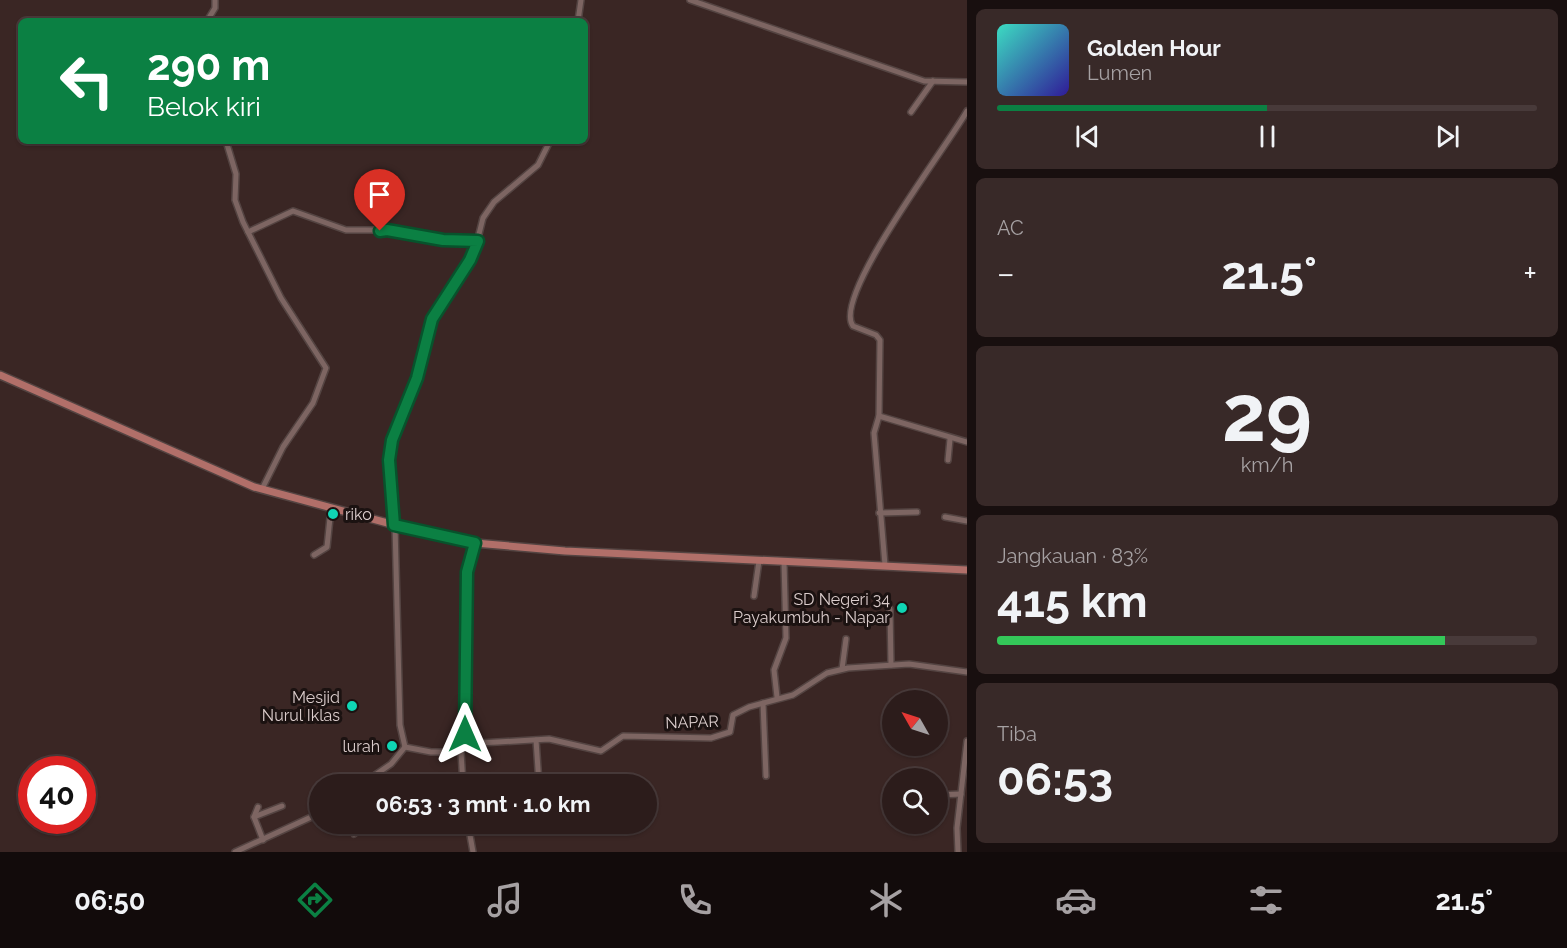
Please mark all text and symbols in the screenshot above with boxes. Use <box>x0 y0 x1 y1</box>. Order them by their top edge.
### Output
text: Golden Hour <box>1087 35 1221 61</box>
text: 290 m <box>147 41 270 90</box>
icon: left <box>48 42 126 120</box>
text: Lumen <box>1087 61 1152 85</box>
text: Belok kiri <box>147 91 261 122</box>
icon: previous <box>1071 120 1104 153</box>
icon: pause <box>1251 120 1284 153</box>
icon: next <box>1431 120 1464 153</box>
pin <box>354 169 405 231</box>
icon: arrive <box>363 178 396 211</box>
text: AC <box>997 216 1024 240</box>
text: 21.5° <box>1221 247 1317 300</box>
text: − <box>997 254 1015 293</box>
text: + <box>1523 254 1537 293</box>
text: 29 <box>1222 368 1312 459</box>
text: km/h <box>1241 453 1293 477</box>
place label: riko <box>345 505 372 524</box>
marker: riko <box>326 507 340 521</box>
text: Jangkauan · 83% <box>997 544 1148 568</box>
text: 415 km <box>997 575 1148 628</box>
place label: SD Negeri 34 Payakumbuh - Napar <box>733 590 890 627</box>
marker: SD Negeri 34 Payakumbuh - Napar <box>895 601 909 615</box>
place label: Mesjid Nurul Iklas <box>262 688 340 725</box>
north arrow <box>882 690 948 756</box>
map controls <box>882 690 948 834</box>
marker: Mesjid Nurul Iklas <box>345 699 359 713</box>
position arrow <box>433 702 497 766</box>
street label: NAPAR <box>665 712 719 732</box>
text: Tiba <box>997 722 1037 746</box>
place label: lurah <box>343 737 380 756</box>
marker: lurah <box>385 739 399 753</box>
text: 06:53 <box>997 753 1113 806</box>
speed limit sign: 40 <box>18 756 96 834</box>
button: search <box>882 768 948 834</box>
text: 06:53 · 3 mnt · 1.0 km <box>376 791 590 817</box>
icon: directions <box>294 879 336 921</box>
icon: music <box>484 879 526 921</box>
icon: phone <box>674 879 716 921</box>
icon: climate <box>865 879 907 921</box>
icon: car <box>1055 879 1097 921</box>
icon: filters <box>1245 879 1287 921</box>
text: 06:50 <box>74 885 145 916</box>
text: 21.5° <box>1436 885 1493 916</box>

